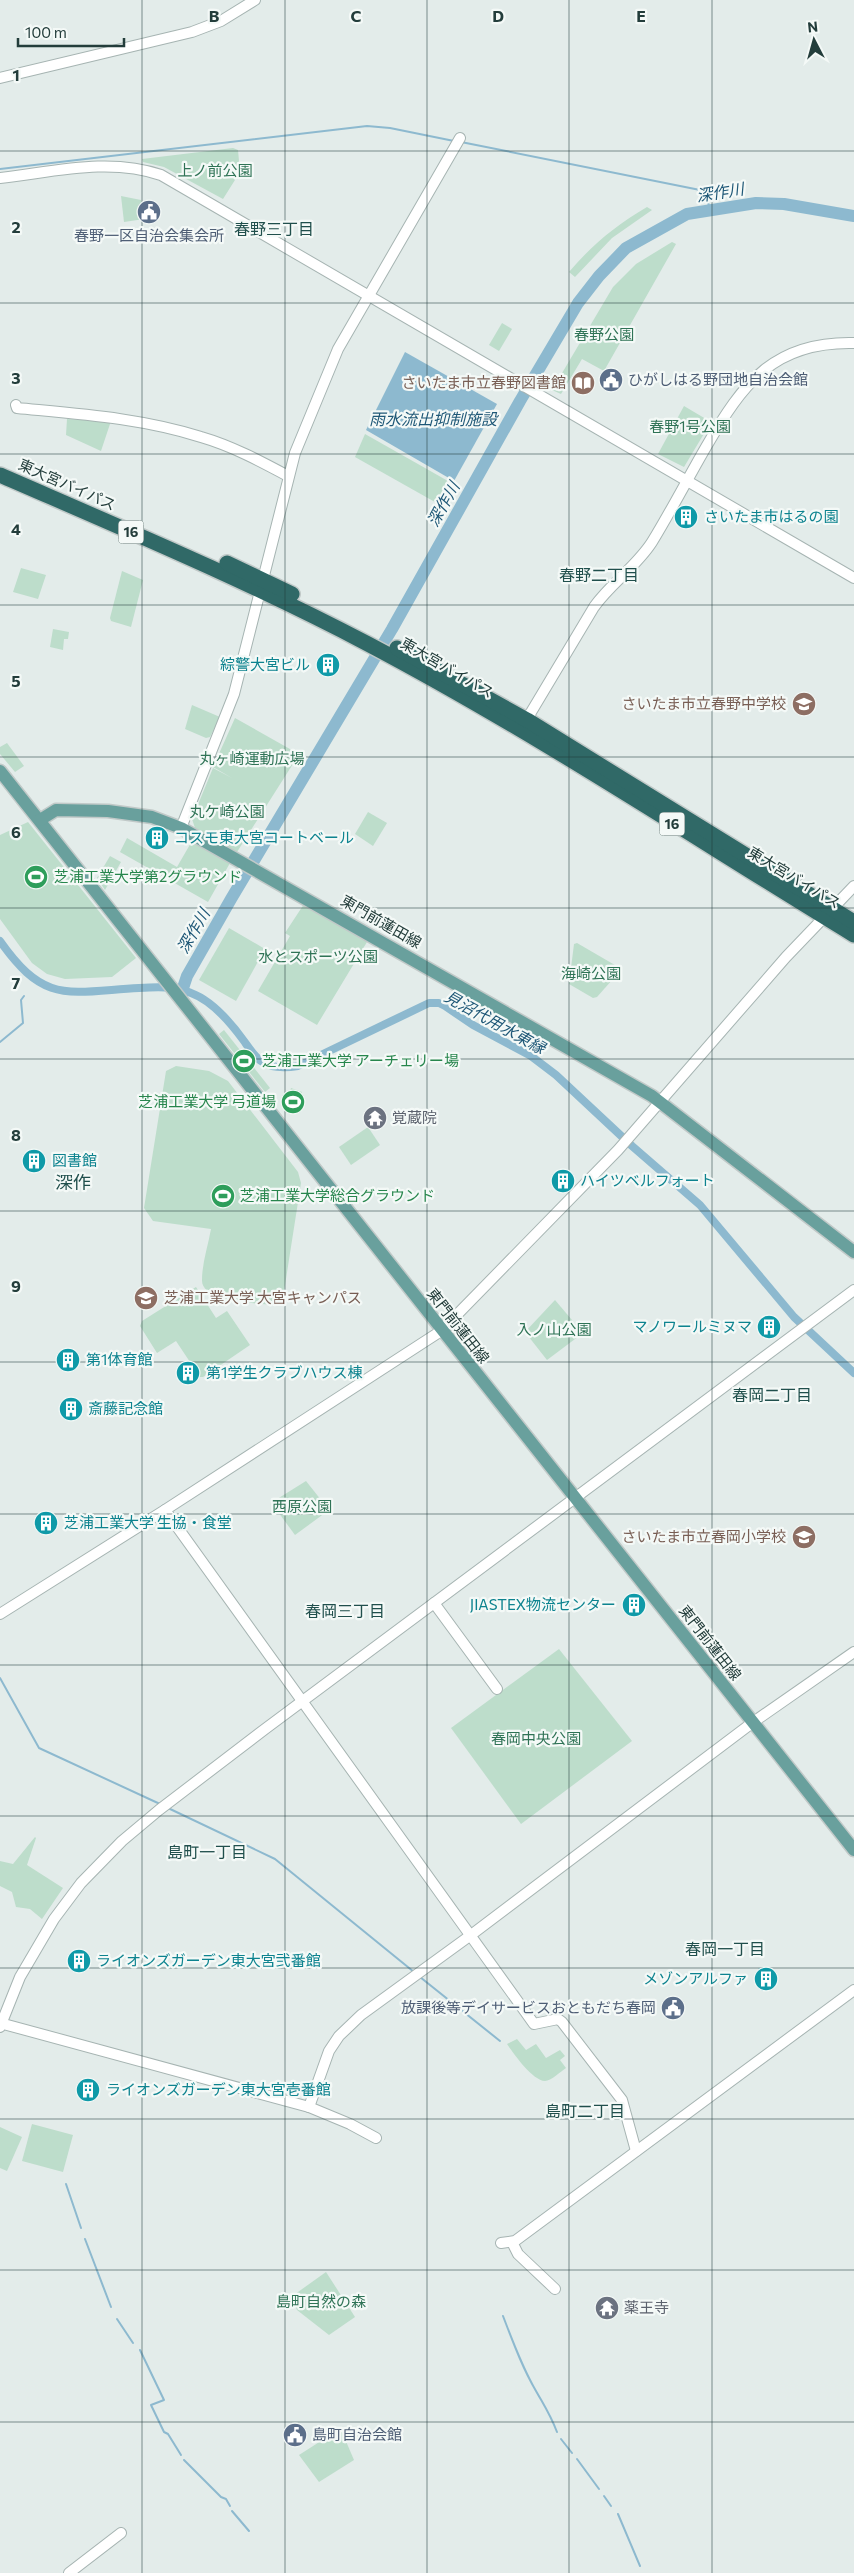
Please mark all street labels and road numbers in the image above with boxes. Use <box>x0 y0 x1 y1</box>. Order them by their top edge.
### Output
street label: 東大宮バイパス <box>16 455 119 514</box>
road number: 16 <box>118 520 144 544</box>
street label: 東大宮バイパス <box>398 633 497 701</box>
road number: 16 <box>660 812 684 836</box>
street label: 東大宮バイパス <box>745 842 844 912</box>
street label: 東門前蓮田線 <box>338 891 425 951</box>
street label: 東門前蓮田線 <box>424 1284 494 1366</box>
street label: 東門前蓮田線 <box>676 1601 746 1683</box>

